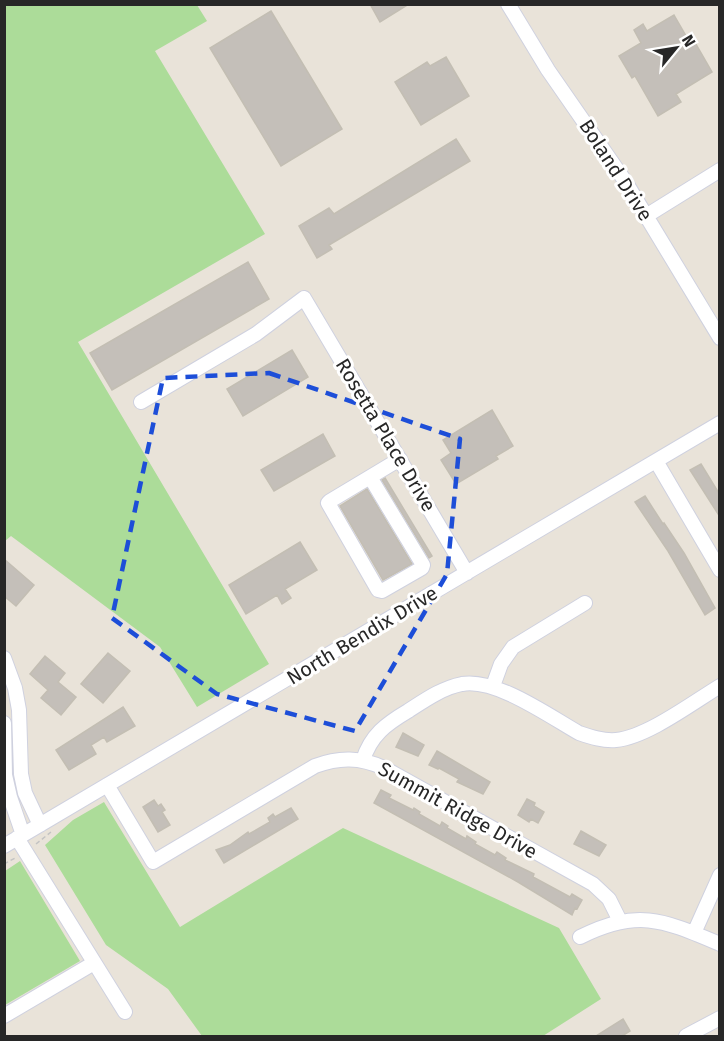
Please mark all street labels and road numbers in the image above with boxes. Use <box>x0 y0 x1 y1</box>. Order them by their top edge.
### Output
street label: Boland Drive <box>574 115 658 225</box>
street label: Rosetta Place Drive <box>331 354 441 516</box>
street label: North Bendix Drive <box>282 581 442 689</box>
street label: Summit Ridge Drive <box>374 756 542 864</box>

